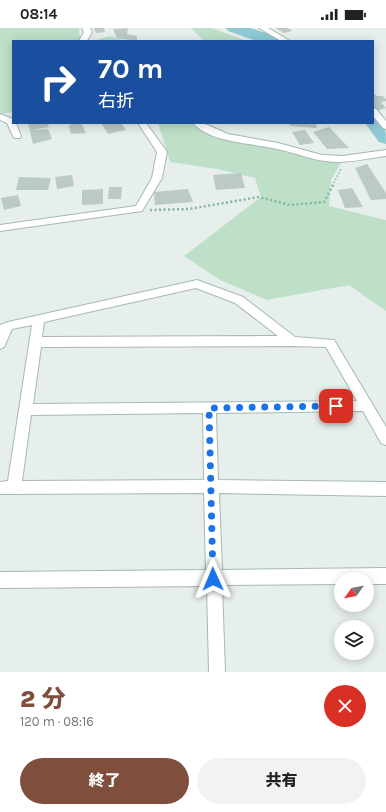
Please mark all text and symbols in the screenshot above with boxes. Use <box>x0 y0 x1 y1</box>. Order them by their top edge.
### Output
text: 08:14 <box>20 5 58 23</box>
text: 70 m <box>98 52 163 85</box>
icon: right <box>32 56 84 108</box>
text: 右折 <box>98 90 134 112</box>
pin <box>319 389 353 423</box>
icon: arrive <box>325 395 347 417</box>
position arrow <box>192 558 234 600</box>
north arrow <box>334 572 374 612</box>
map controls <box>334 572 374 660</box>
button: layers <box>334 620 374 660</box>
text: 2 分 <box>20 685 66 713</box>
button: close <box>324 685 366 727</box>
text: 120 m · 08:16 <box>20 714 94 729</box>
button: 終了 <box>20 758 189 804</box>
button: 共有 <box>197 758 366 804</box>

